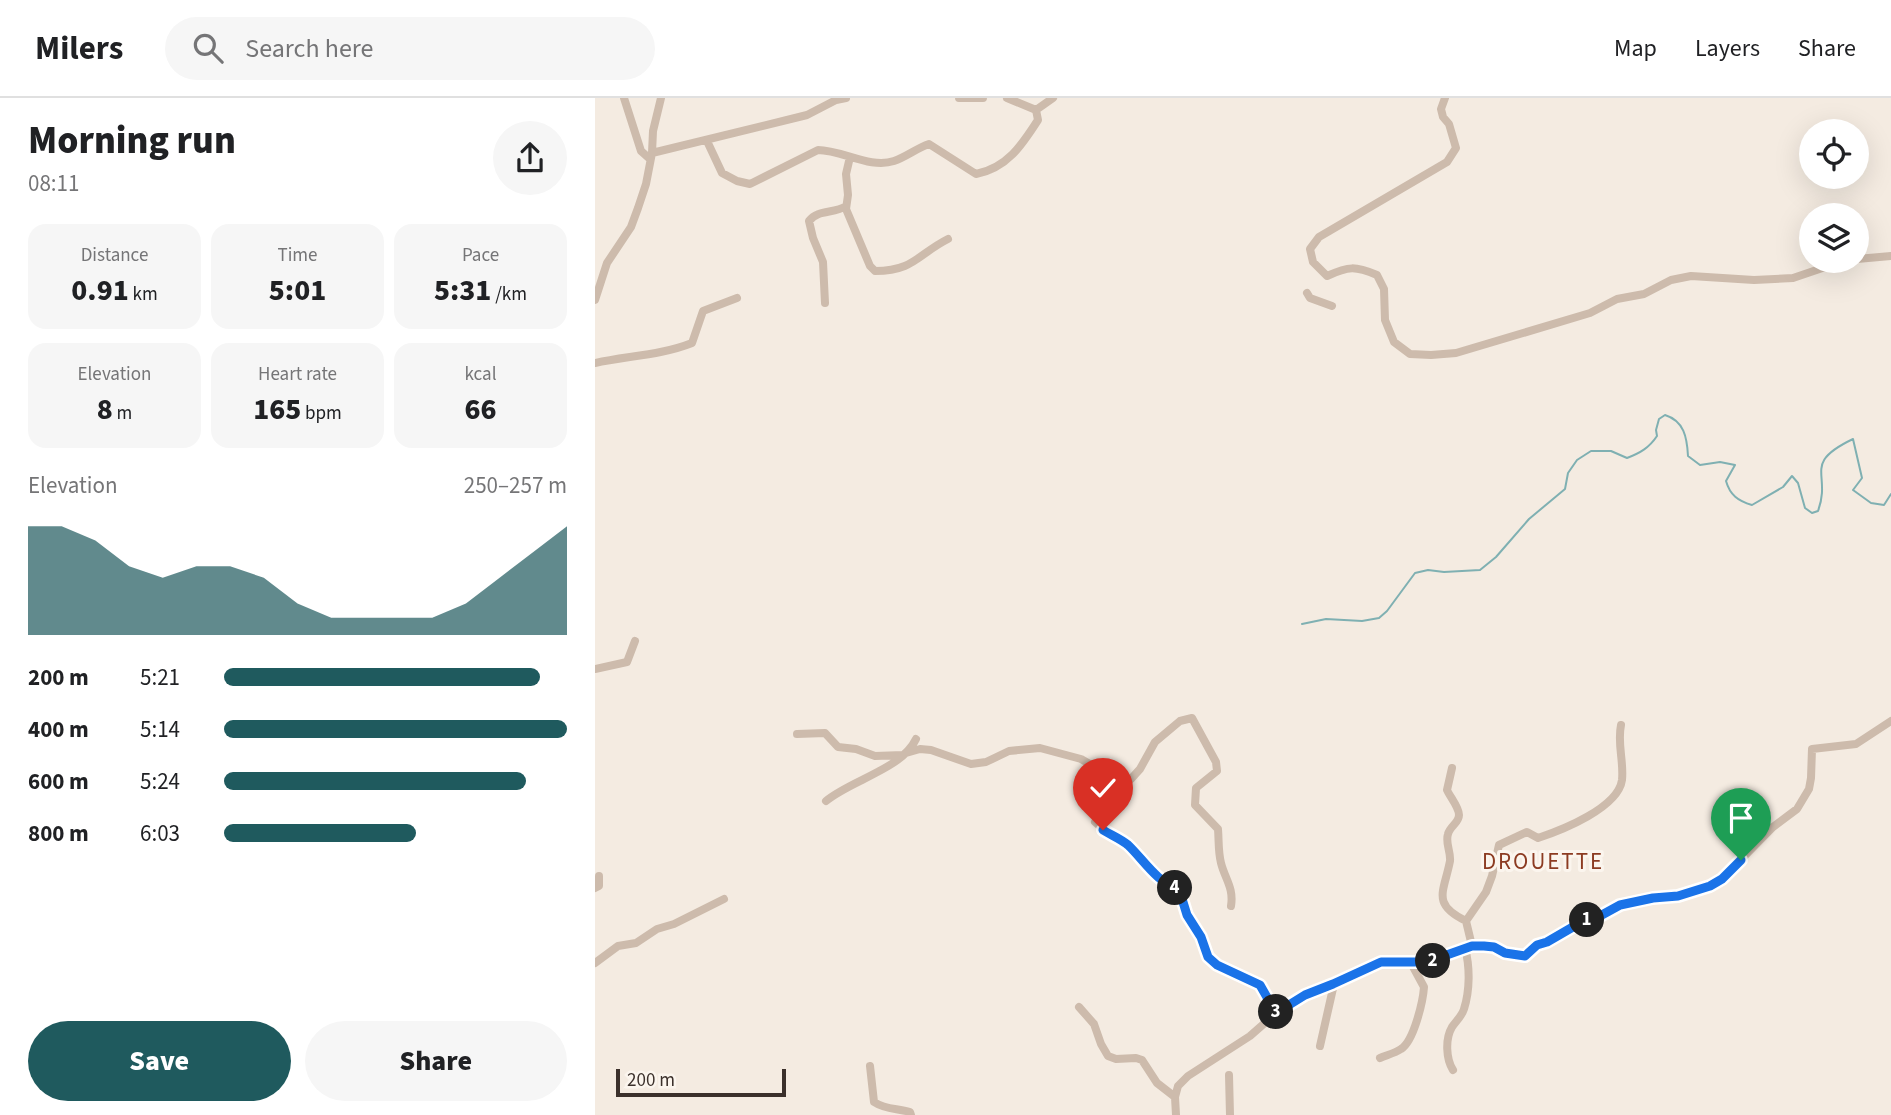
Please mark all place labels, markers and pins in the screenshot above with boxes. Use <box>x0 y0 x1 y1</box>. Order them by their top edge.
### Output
pin <box>1073 758 1133 830</box>
pin <box>1711 788 1771 860</box>
pin: 4 <box>1157 870 1193 906</box>
pin: 1 <box>1569 902 1605 938</box>
pin: 2 <box>1415 944 1451 978</box>
pin: 3 <box>1259 995 1293 1030</box>

